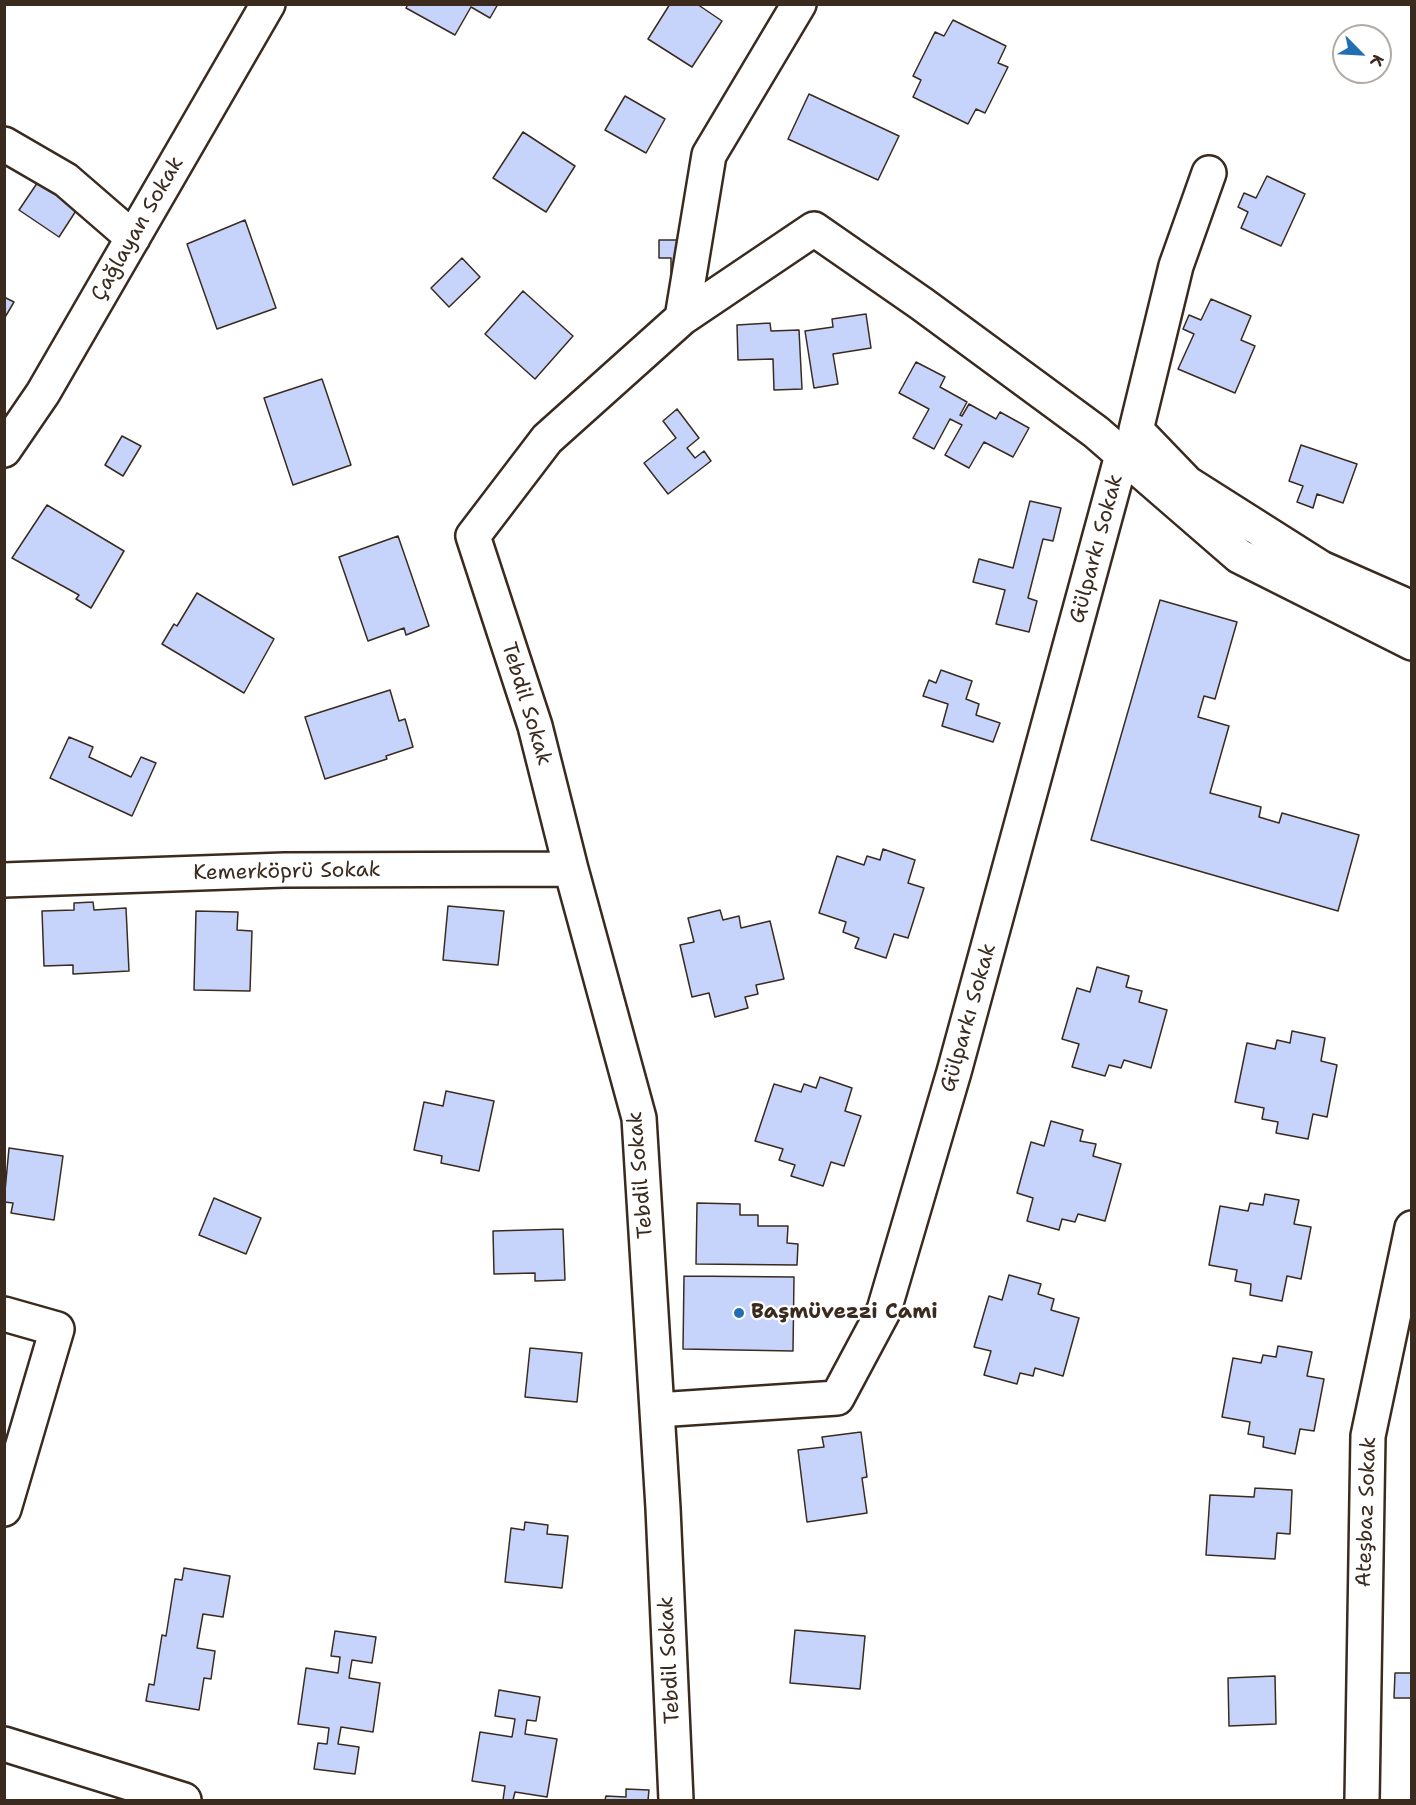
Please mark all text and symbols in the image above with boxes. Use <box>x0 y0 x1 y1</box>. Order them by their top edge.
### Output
north arrow <box>1332 24 1392 84</box>
text: K <box>1365 51 1389 70</box>
street label: Çağlayan Sokak <box>86 152 190 306</box>
street label: Gülparkı Sokak <box>1065 472 1129 626</box>
street label: Tebdil Sokak <box>495 639 557 769</box>
street label: Kemerköprü Sokak <box>193 858 381 886</box>
street label: Gülparkı Sokak <box>936 941 1002 1095</box>
street label: Tebdil Sokak <box>623 1110 659 1240</box>
place label: Başmüvezzi Cami <box>751 1300 938 1326</box>
marker: Başmüvezzi Cami <box>732 1306 746 1320</box>
street label: Ateşbaz Sokak <box>1352 1436 1382 1588</box>
street label: Tebdil Sokak <box>654 1596 686 1724</box>

